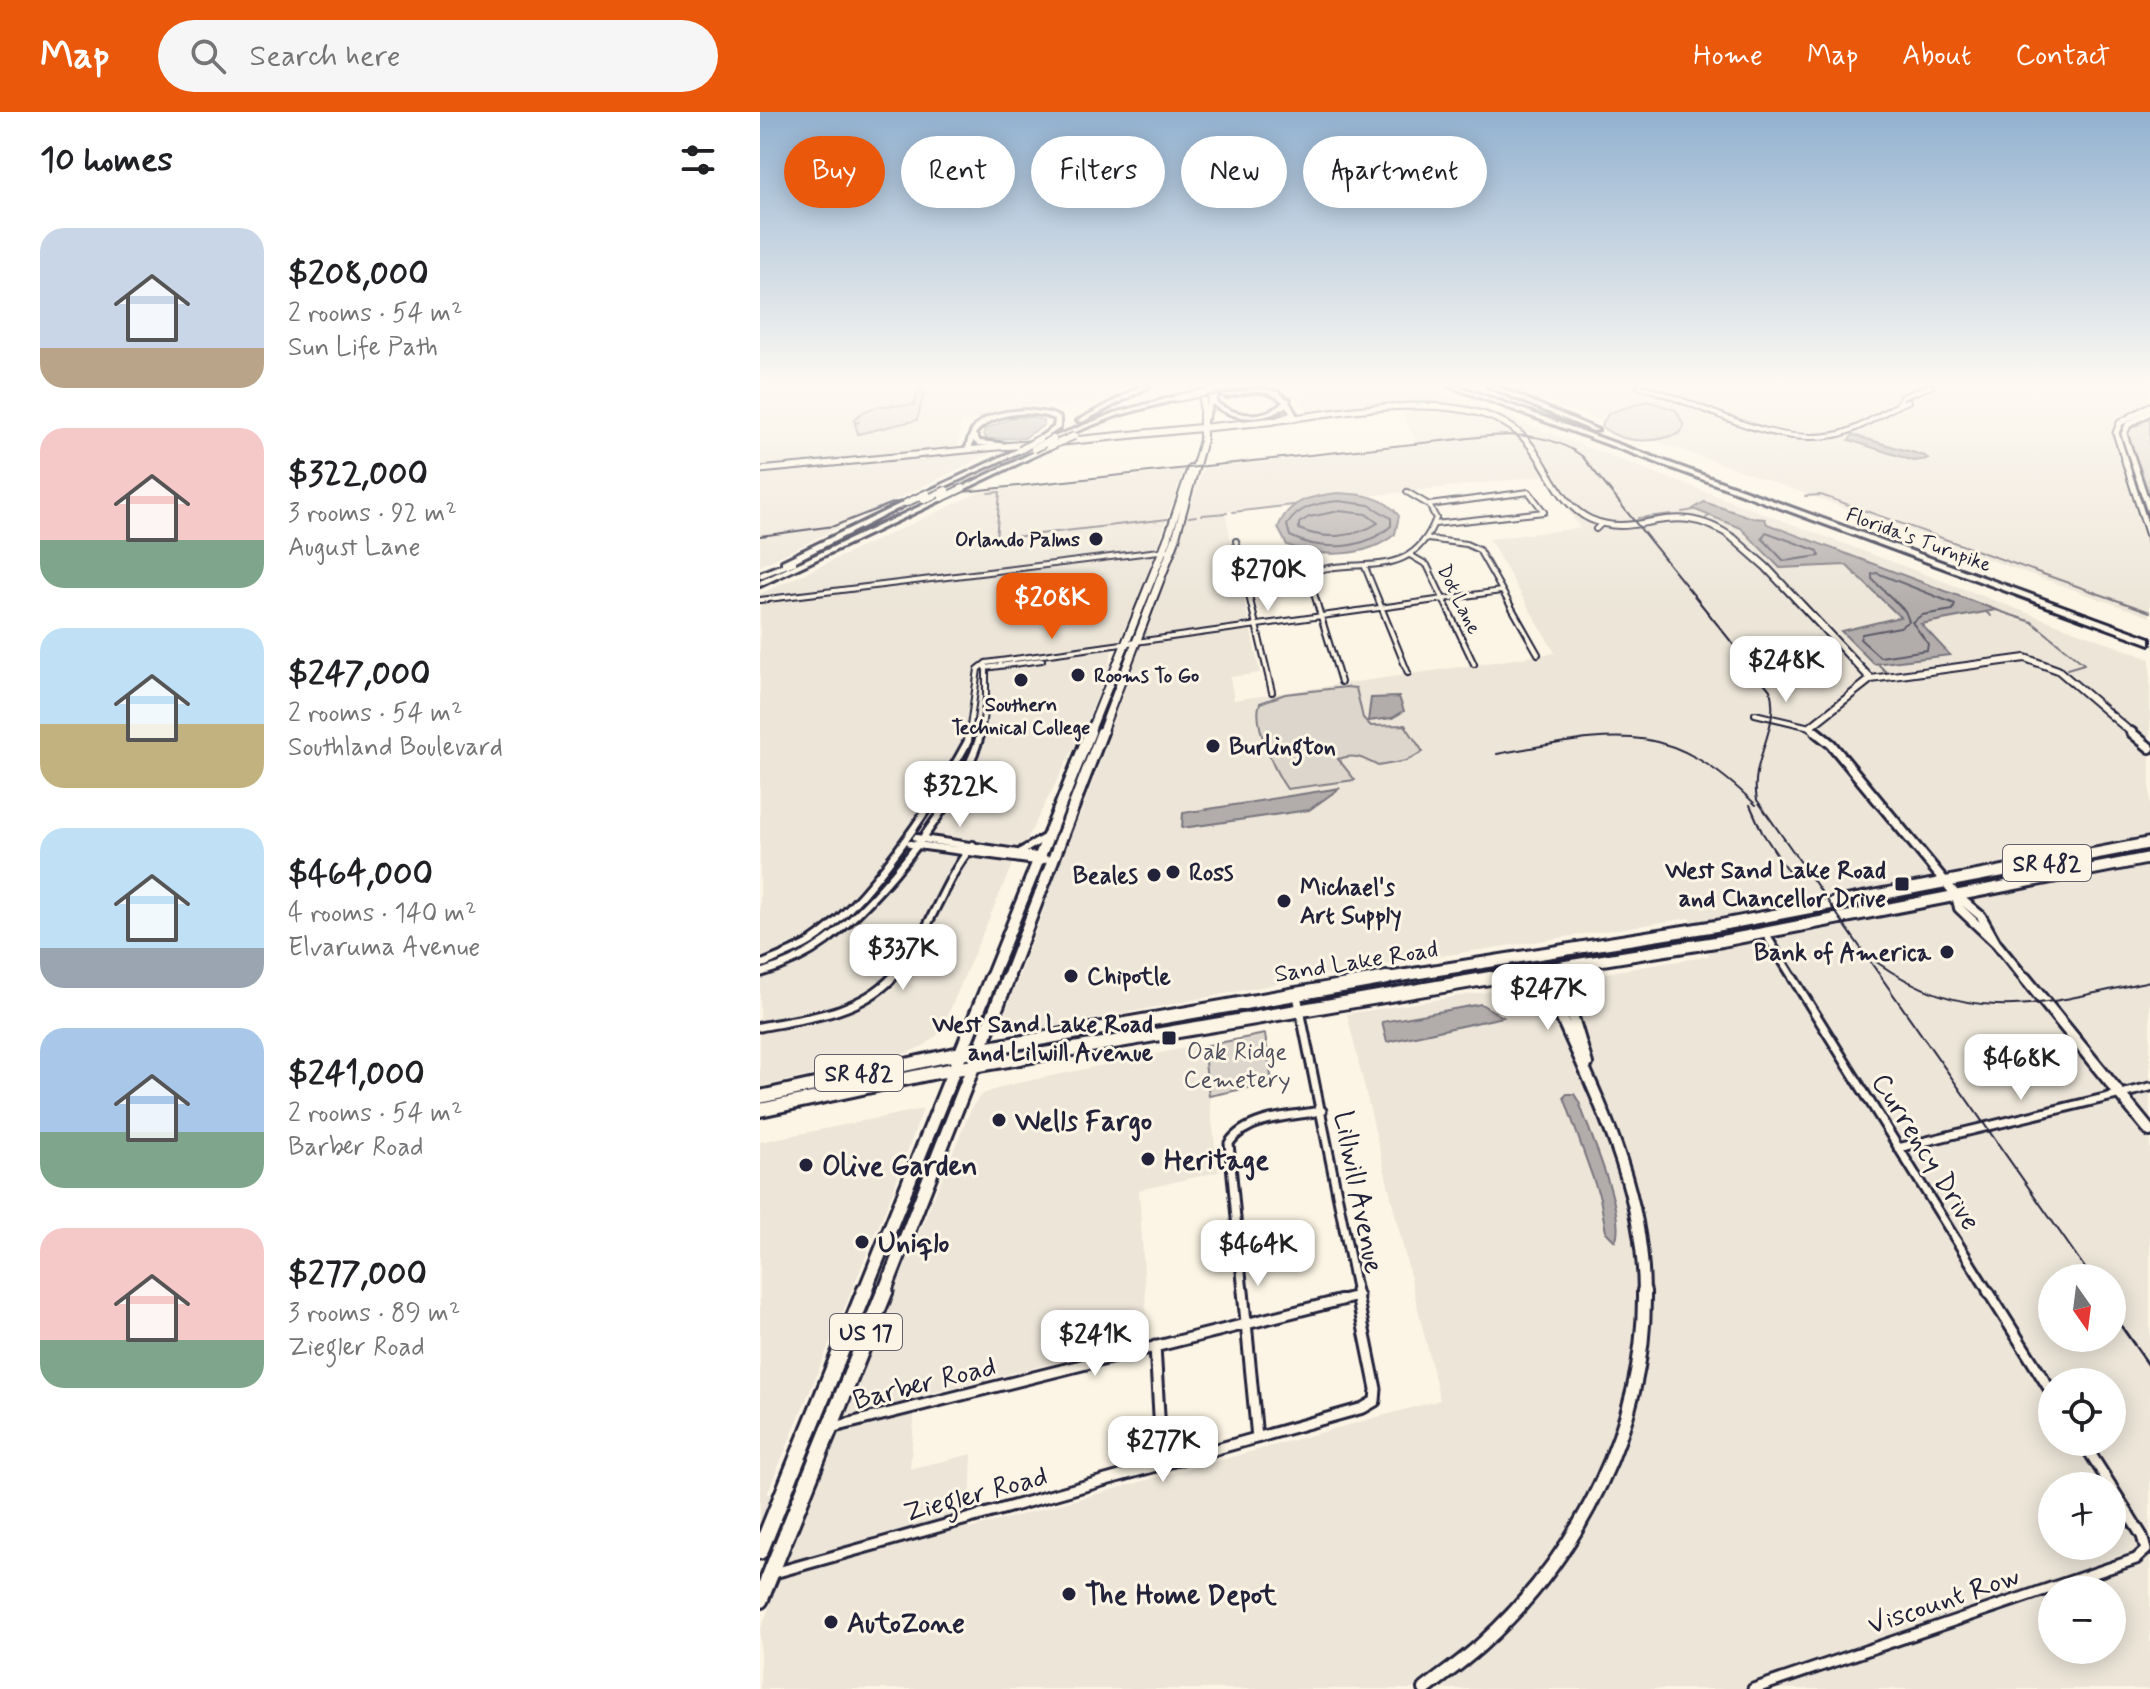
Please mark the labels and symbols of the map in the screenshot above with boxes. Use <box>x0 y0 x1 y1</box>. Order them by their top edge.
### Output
street label: Florida's Turnpike <box>1842 502 1995 579</box>
place label: Orlando Palms <box>955 527 1080 554</box>
marker: Orlando Palms <box>1087 530 1105 548</box>
pin: $270K <box>1212 545 1324 613</box>
street label: Dot Lane <box>1430 560 1487 639</box>
pin: $208K <box>996 573 1108 641</box>
pin: $248K <box>1730 636 1842 704</box>
place label: Rooms To Go <box>1094 663 1199 690</box>
marker: Rooms To Go <box>1069 666 1087 684</box>
marker: Southern Technical College <box>1012 671 1030 689</box>
place label: Southern Technical College <box>952 692 1090 742</box>
place label: Burlington <box>1229 732 1336 766</box>
marker: Burlington <box>1204 737 1222 755</box>
pin: $322K <box>904 761 1016 829</box>
road number: SR 482 <box>2003 845 2091 881</box>
place label: West Sand Lake Road and Chancellor Drive <box>1664 856 1886 915</box>
place label: Ross <box>1189 858 1234 889</box>
place label: Beales <box>1073 861 1139 892</box>
marker: Ross <box>1164 863 1182 881</box>
marker: Beales <box>1145 866 1163 884</box>
place label: Michael's Art Supply <box>1300 873 1402 932</box>
marker: West Sand Lake Road and Chancellor Drive <box>1893 875 1911 893</box>
marker: Michael's Art Supply <box>1275 892 1293 910</box>
pin: $337K <box>847 924 959 992</box>
street label: Sand Lake Road <box>1272 934 1440 991</box>
place label: Bank of America <box>1754 938 1932 969</box>
marker: Bank of America <box>1938 943 1956 961</box>
place label: Chipotle <box>1087 962 1172 993</box>
pin: $247K <box>1492 964 1604 1032</box>
marker: Chipotle <box>1062 967 1080 985</box>
place label: West Sand Lake Road and Lilwill Avenue <box>931 1010 1154 1069</box>
marker: West Sand Lake Road and Lilwill Avenue <box>1160 1029 1178 1047</box>
pin: $468K <box>1965 1034 2077 1102</box>
park label: Oak Ridge Cemetery <box>1183 1037 1291 1096</box>
road number: SR 482 <box>815 1055 903 1091</box>
street label: Currency Drive <box>1862 1067 1988 1238</box>
place label: Wells Fargo <box>1015 1104 1152 1142</box>
street label: Lillwill Avenue <box>1324 1108 1391 1277</box>
marker: Wells Fargo <box>990 1111 1008 1129</box>
place label: Heritage <box>1164 1143 1269 1181</box>
place label: Olive Garden <box>822 1149 978 1186</box>
marker: Heritage <box>1139 1150 1157 1168</box>
marker: Olive Garden <box>797 1156 815 1174</box>
pin: $464K <box>1202 1220 1314 1288</box>
place label: Uniqlo <box>878 1226 949 1263</box>
marker: Uniqlo <box>853 1233 871 1251</box>
north arrow <box>2038 1264 2126 1352</box>
pin: $241K <box>1039 1310 1151 1378</box>
road number: US 17 <box>830 1314 902 1350</box>
street label: Barber Road <box>849 1349 1000 1420</box>
pin: $277K <box>1107 1416 1219 1484</box>
street label: Ziegler Road <box>900 1458 1052 1535</box>
street label: Viscount Row <box>1863 1558 2025 1645</box>
place label: The Home Depot <box>1085 1578 1277 1615</box>
marker: The Home Depot <box>1060 1585 1078 1603</box>
place label: AutoZone <box>847 1606 965 1643</box>
marker: AutoZone <box>822 1613 840 1631</box>

